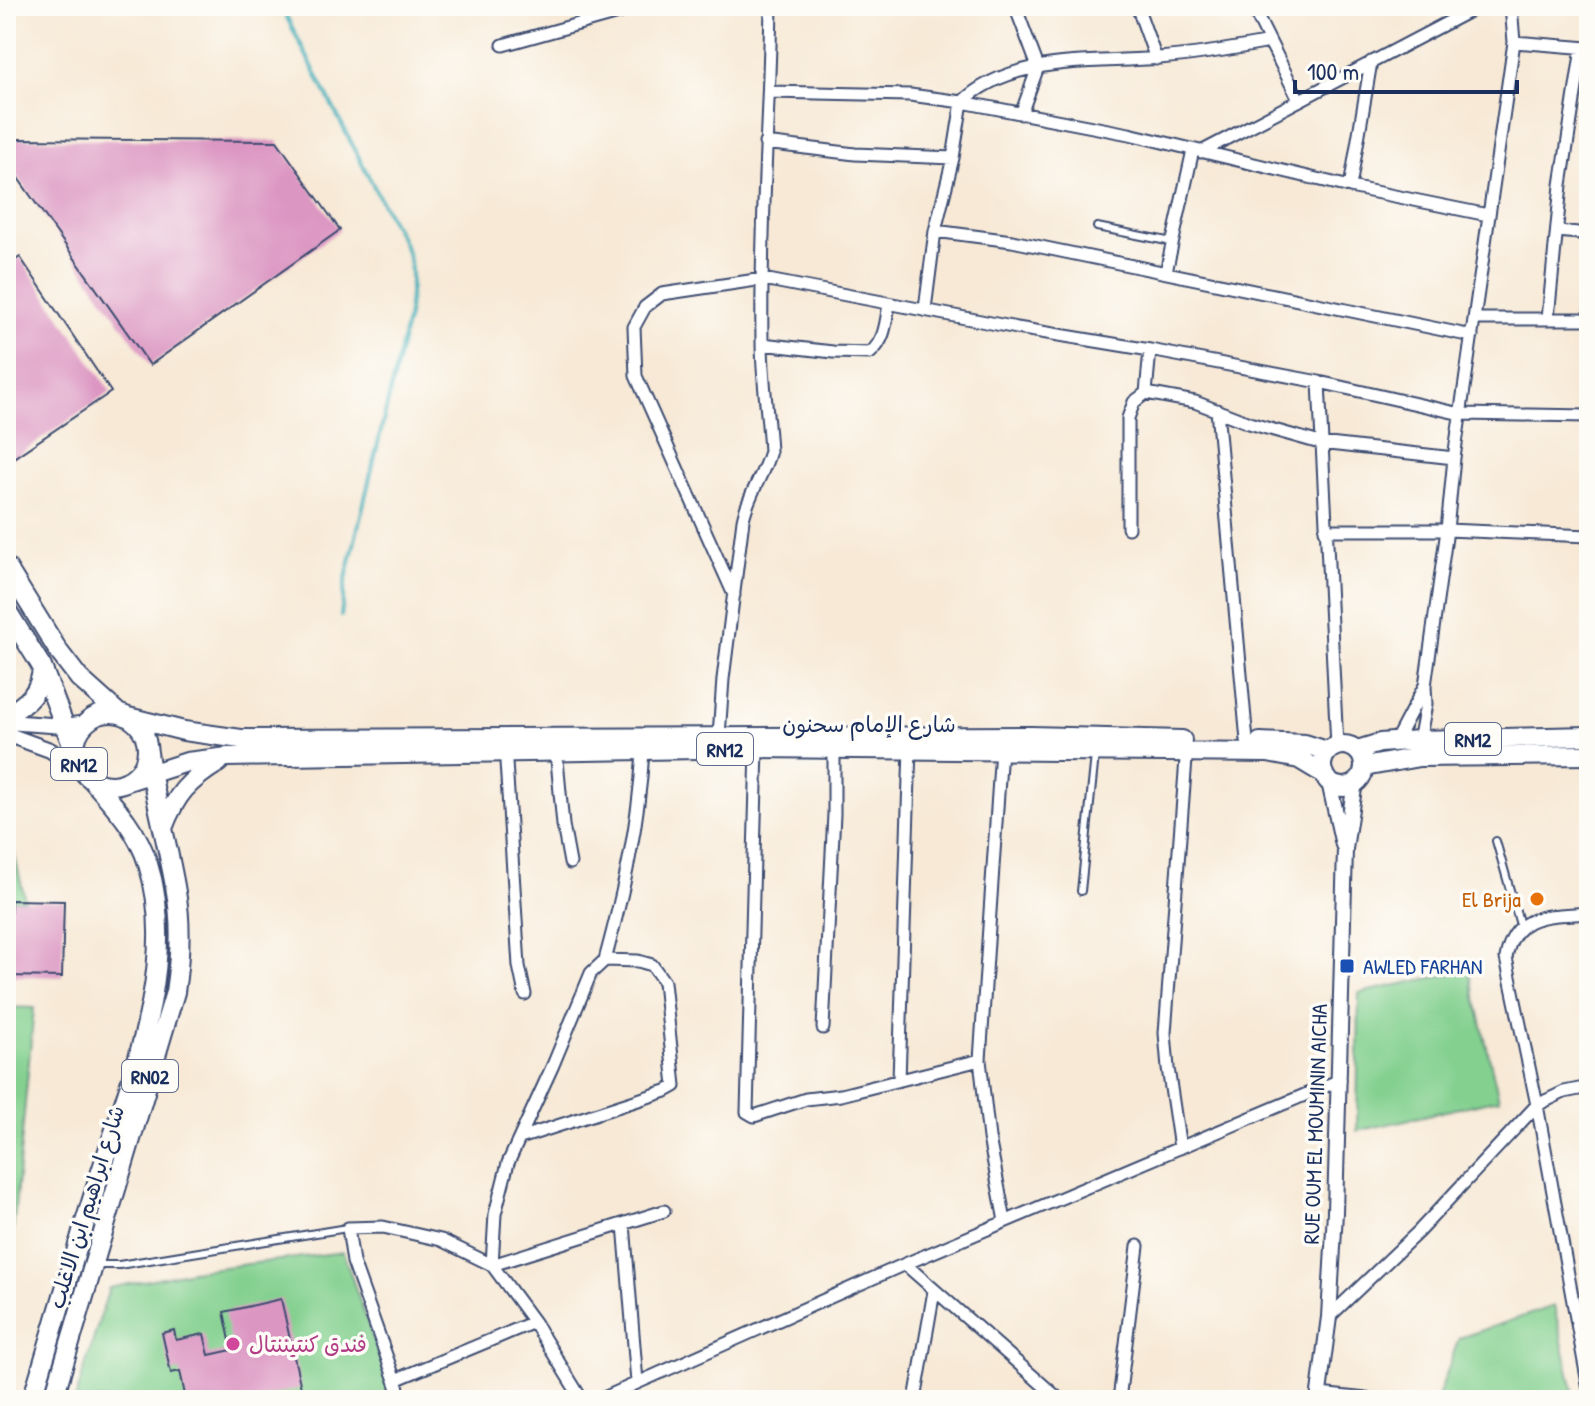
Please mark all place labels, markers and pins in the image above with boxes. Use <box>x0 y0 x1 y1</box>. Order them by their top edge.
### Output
place label: El Brija <box>1462 884 1521 914</box>
marker: El Brija <box>1528 890 1546 908</box>
place label: AWLED FARHAN <box>1363 951 1482 981</box>
marker: AWLED FARHAN <box>1338 957 1356 975</box>
place label: فندق كنتيننتال <box>249 1329 367 1359</box>
marker: فندق كنتيننتال <box>224 1335 242 1353</box>

